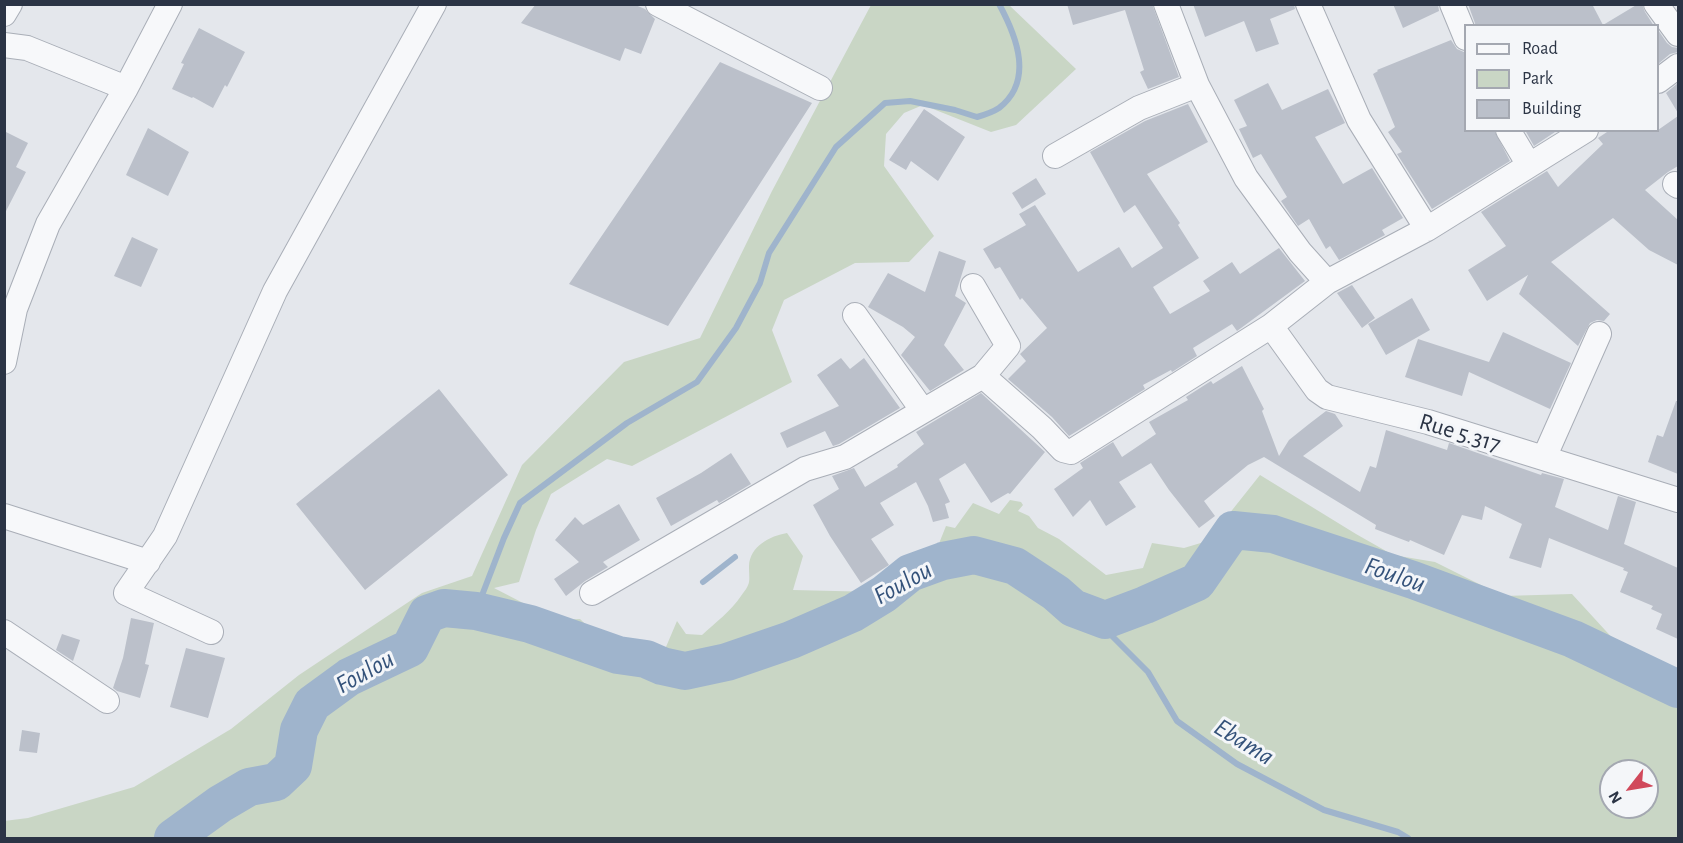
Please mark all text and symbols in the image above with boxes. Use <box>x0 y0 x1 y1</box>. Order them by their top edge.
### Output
legend <box>1464 24 1659 132</box>
text: Road <box>1522 40 1558 58</box>
text: Park <box>1522 70 1553 88</box>
text: Building <box>1522 100 1581 118</box>
street label: Rue 5.317 <box>1416 407 1504 459</box>
water label: Foulou <box>1361 550 1429 600</box>
water label: Foulou <box>868 554 938 612</box>
water label: Foulou <box>330 643 400 701</box>
water label: Ebama <box>1208 712 1280 772</box>
north arrow <box>1599 759 1659 819</box>
text: N <box>1606 788 1625 806</box>

